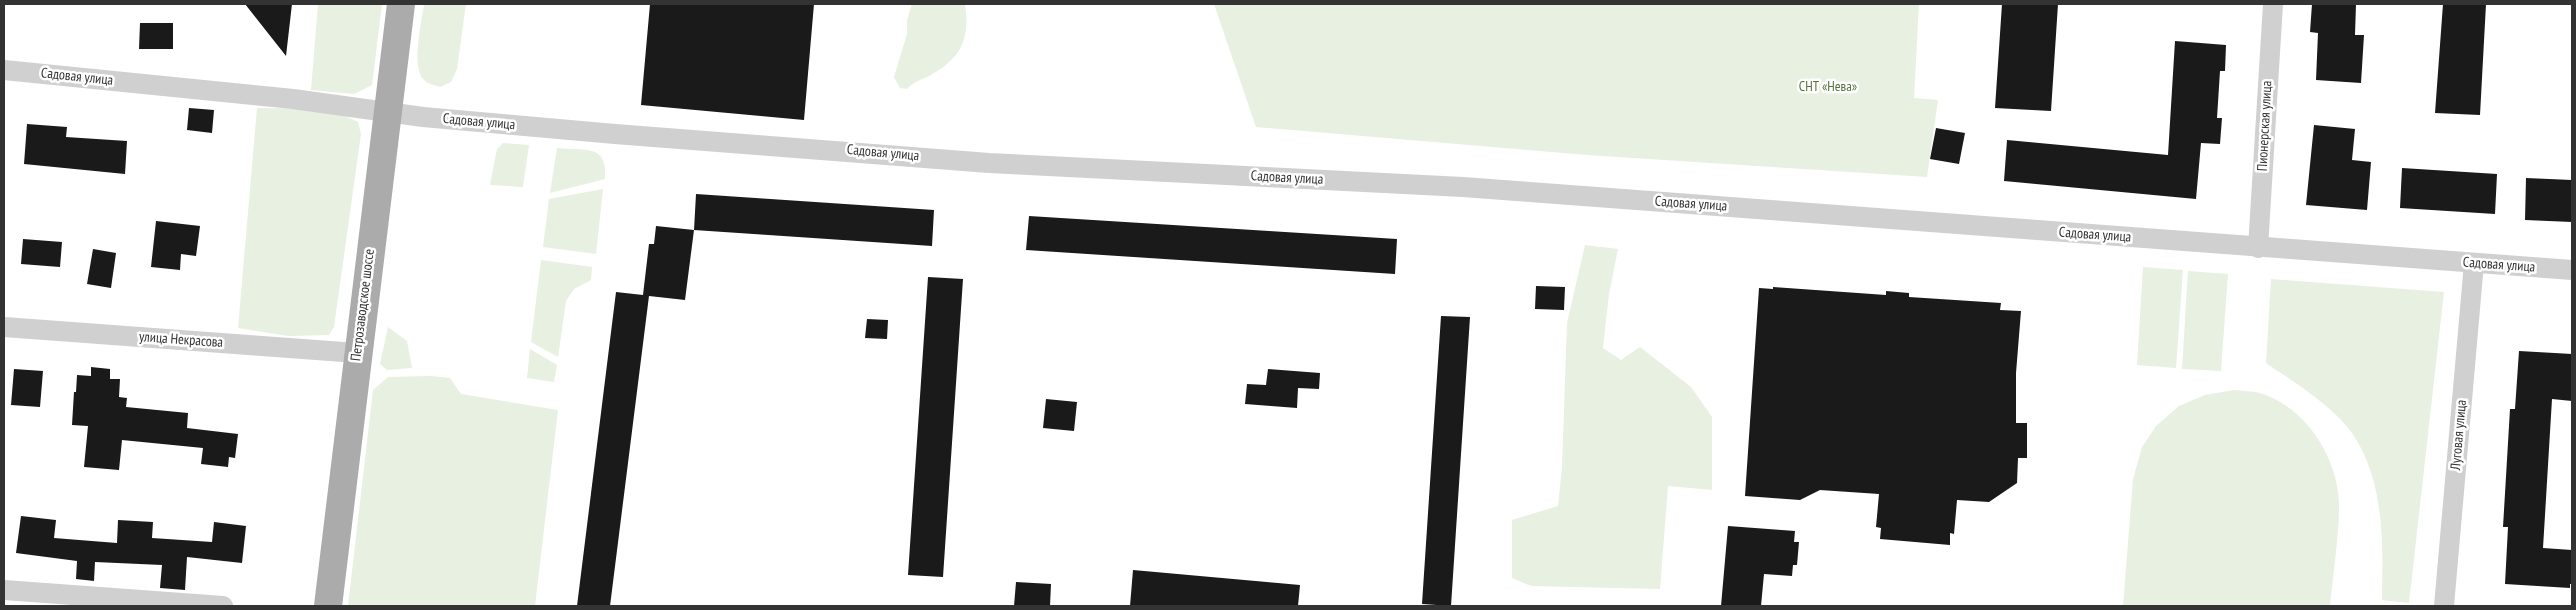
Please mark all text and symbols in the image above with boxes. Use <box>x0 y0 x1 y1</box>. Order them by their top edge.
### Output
street label: Садовая улица <box>40 65 114 89</box>
park label: СНТ «Нева» <box>1799 79 1857 95</box>
street label: Пионерская улица <box>2254 80 2276 172</box>
street label: Садовая улица <box>442 110 516 134</box>
street label: Садовая улица <box>846 141 920 165</box>
street label: Садовая улица <box>1250 168 1324 188</box>
street label: Садовая улица <box>1654 193 1728 215</box>
street label: Садовая улица <box>2058 224 2132 246</box>
street label: Петрозаводское шоссе <box>348 248 378 362</box>
street label: Садовая улица <box>2462 254 2536 276</box>
street label: улица Некрасова <box>138 329 224 351</box>
street label: Луговая улица <box>2448 399 2470 471</box>

